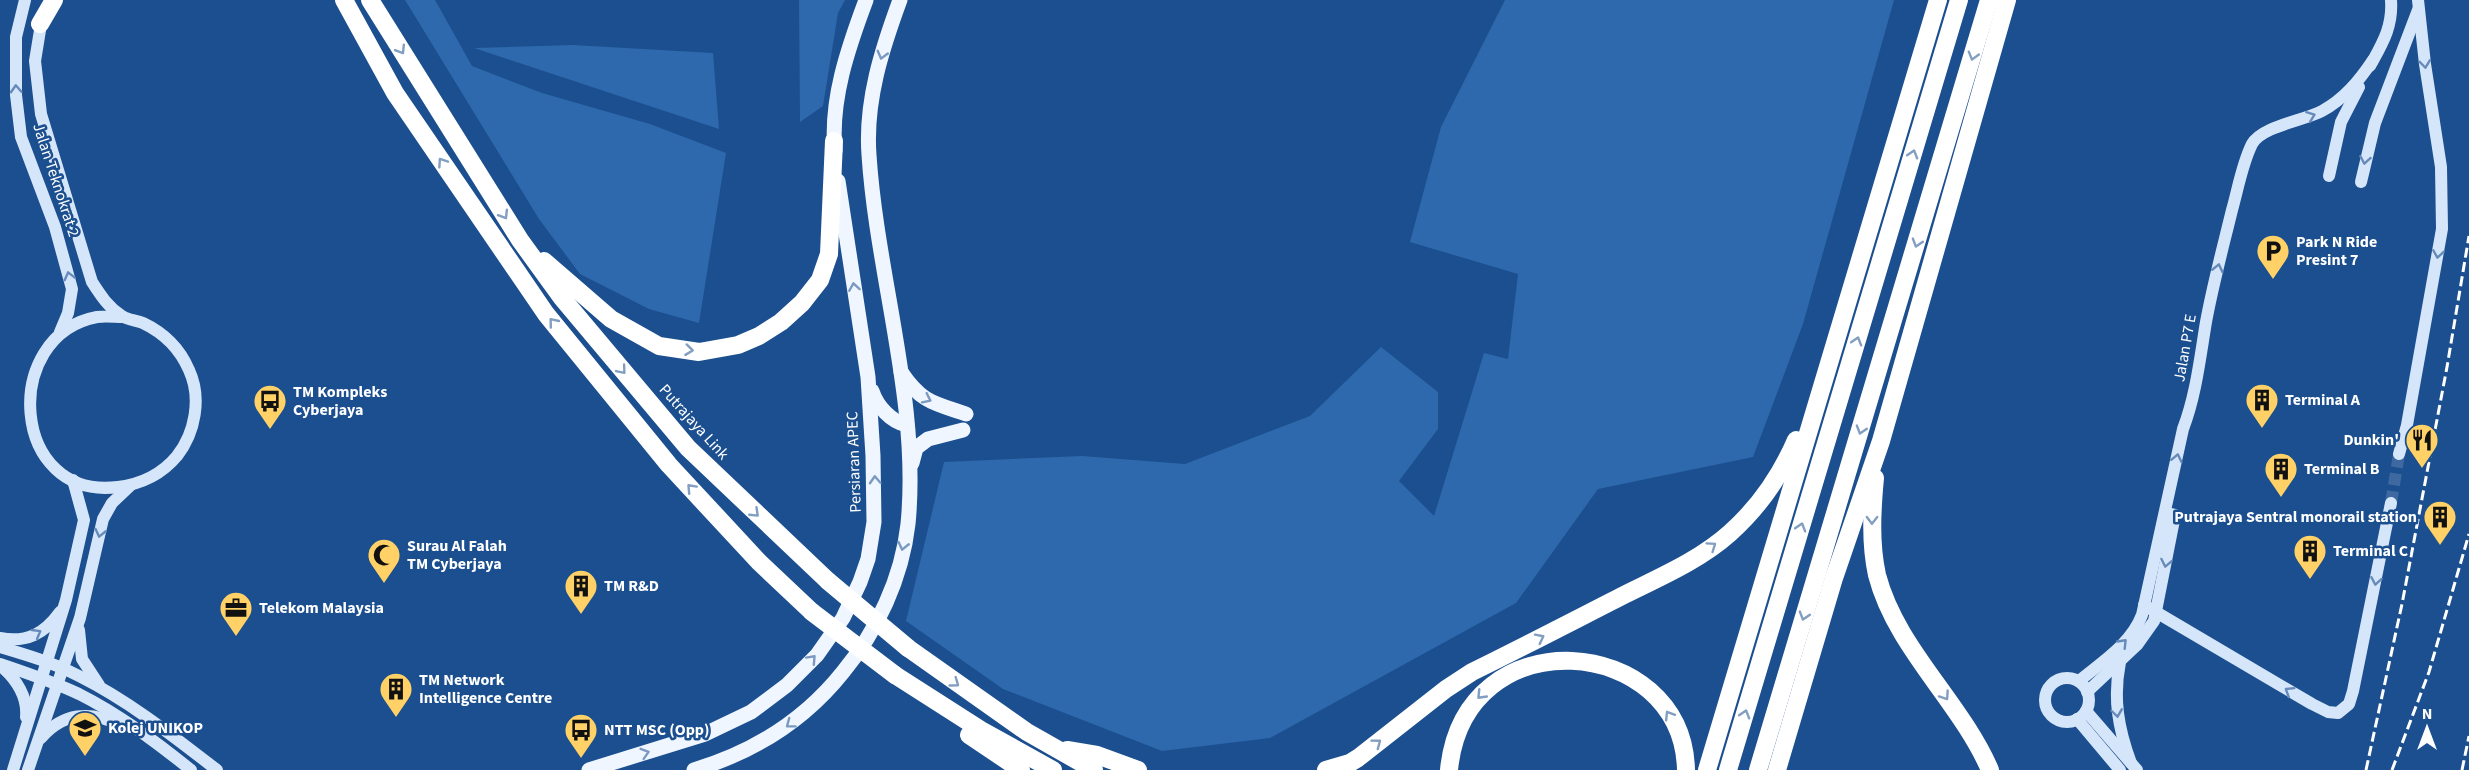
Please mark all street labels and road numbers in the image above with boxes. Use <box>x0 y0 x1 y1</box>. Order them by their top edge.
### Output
street label: Jalan Teknokrat 2 <box>27 120 85 240</box>
street label: Jalan P7 E <box>2168 312 2202 384</box>
street label: Putrajaya Link <box>654 379 734 465</box>
street label: Persiaran APEC <box>841 411 867 513</box>

